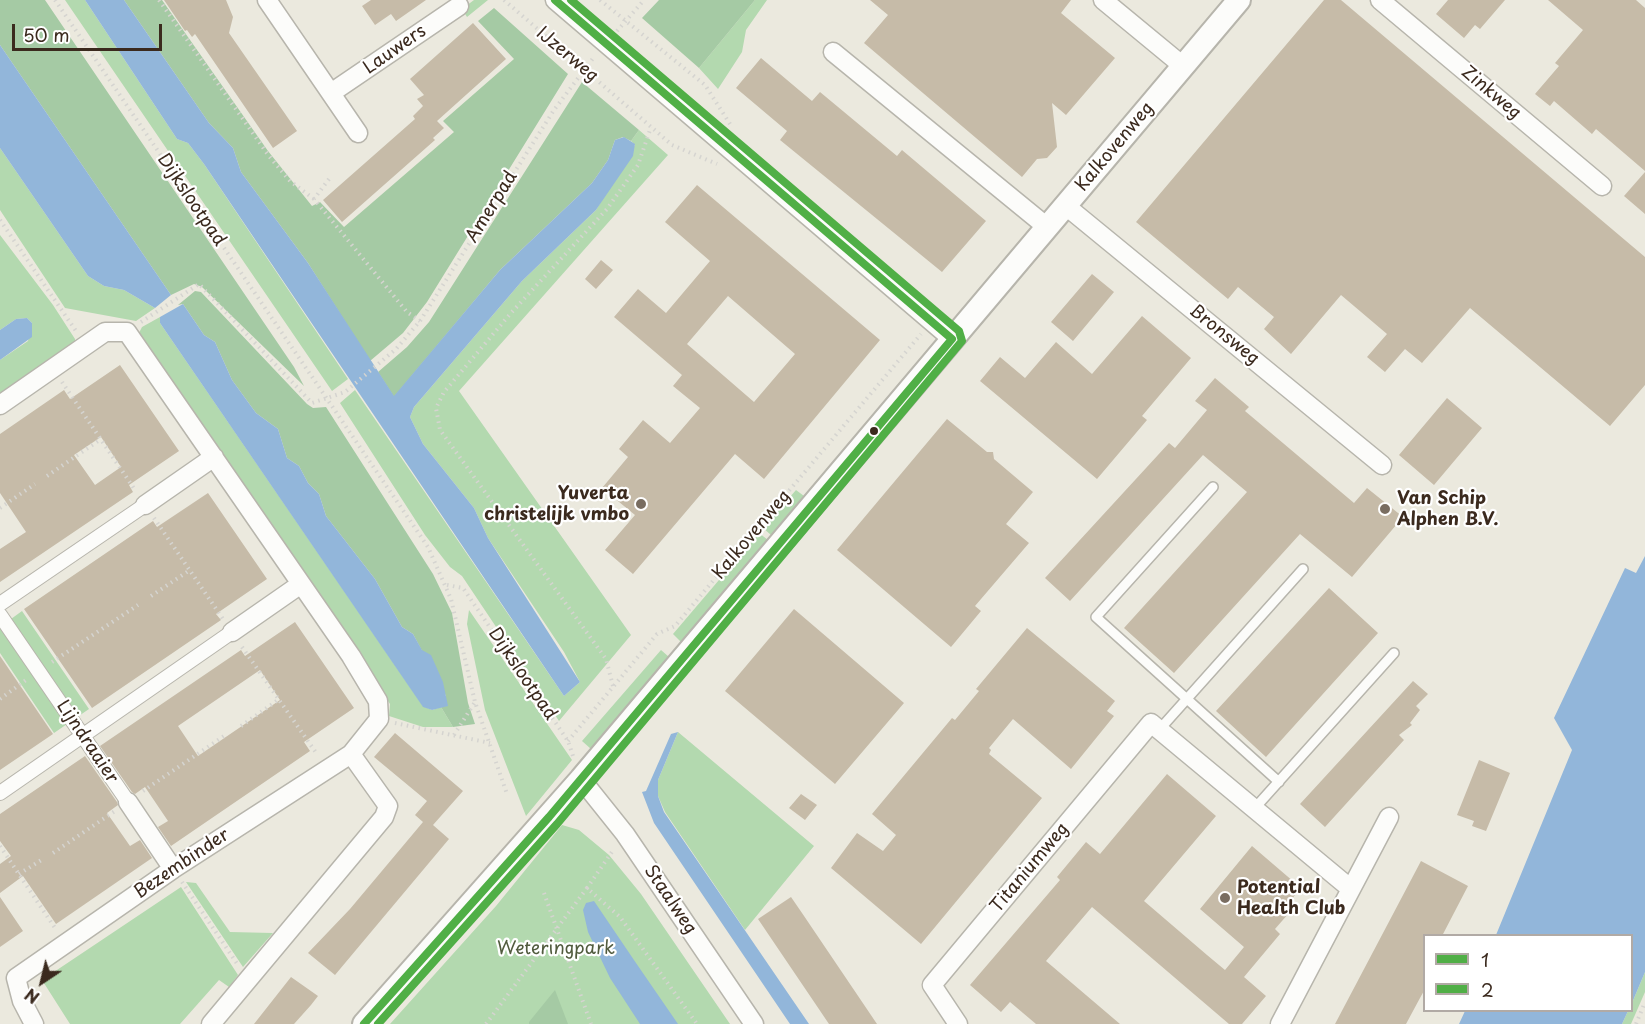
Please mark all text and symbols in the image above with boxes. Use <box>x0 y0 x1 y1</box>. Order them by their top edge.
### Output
scale bar <box>15 12 165 50</box>
text: 50 m <box>23 21 70 48</box>
street label: Lauwers <box>359 21 431 79</box>
street label: IJzerweg <box>531 23 603 87</box>
street label: Zinkweg <box>1457 62 1525 124</box>
street label: Kalkovenweg <box>1071 98 1159 196</box>
street label: Dijkslootpad <box>152 150 230 250</box>
street label: Amerpad <box>462 167 522 247</box>
street label: Bronsweg <box>1185 300 1263 370</box>
unlabelled marker <box>868 425 880 437</box>
place label: Yuverta christelijk vmbo <box>484 483 629 526</box>
street label: Kalkovenweg <box>708 486 796 584</box>
place label: Van Schip Alphen B.V. <box>1397 488 1498 530</box>
marker: Yuverta christelijk vmbo <box>634 497 648 511</box>
marker: Van Schip Alphen B.V. <box>1378 502 1392 516</box>
street label: Dijkslootpad <box>483 624 561 724</box>
street label: Lijndraaier <box>51 697 123 787</box>
street label: Titaniumweg <box>986 819 1074 917</box>
street label: Bezembinder <box>130 824 234 904</box>
street label: Staalweg <box>639 861 701 939</box>
place label: Potential Health Club <box>1237 877 1345 920</box>
marker: Potential Health Club <box>1218 891 1232 905</box>
legend <box>1423 934 1633 1012</box>
park label: Weteringpark <box>497 938 615 960</box>
text: 1 <box>1481 946 1489 973</box>
north arrow <box>12 952 72 1012</box>
text: 2 <box>1481 976 1494 1003</box>
text: N <box>20 983 44 1010</box>

